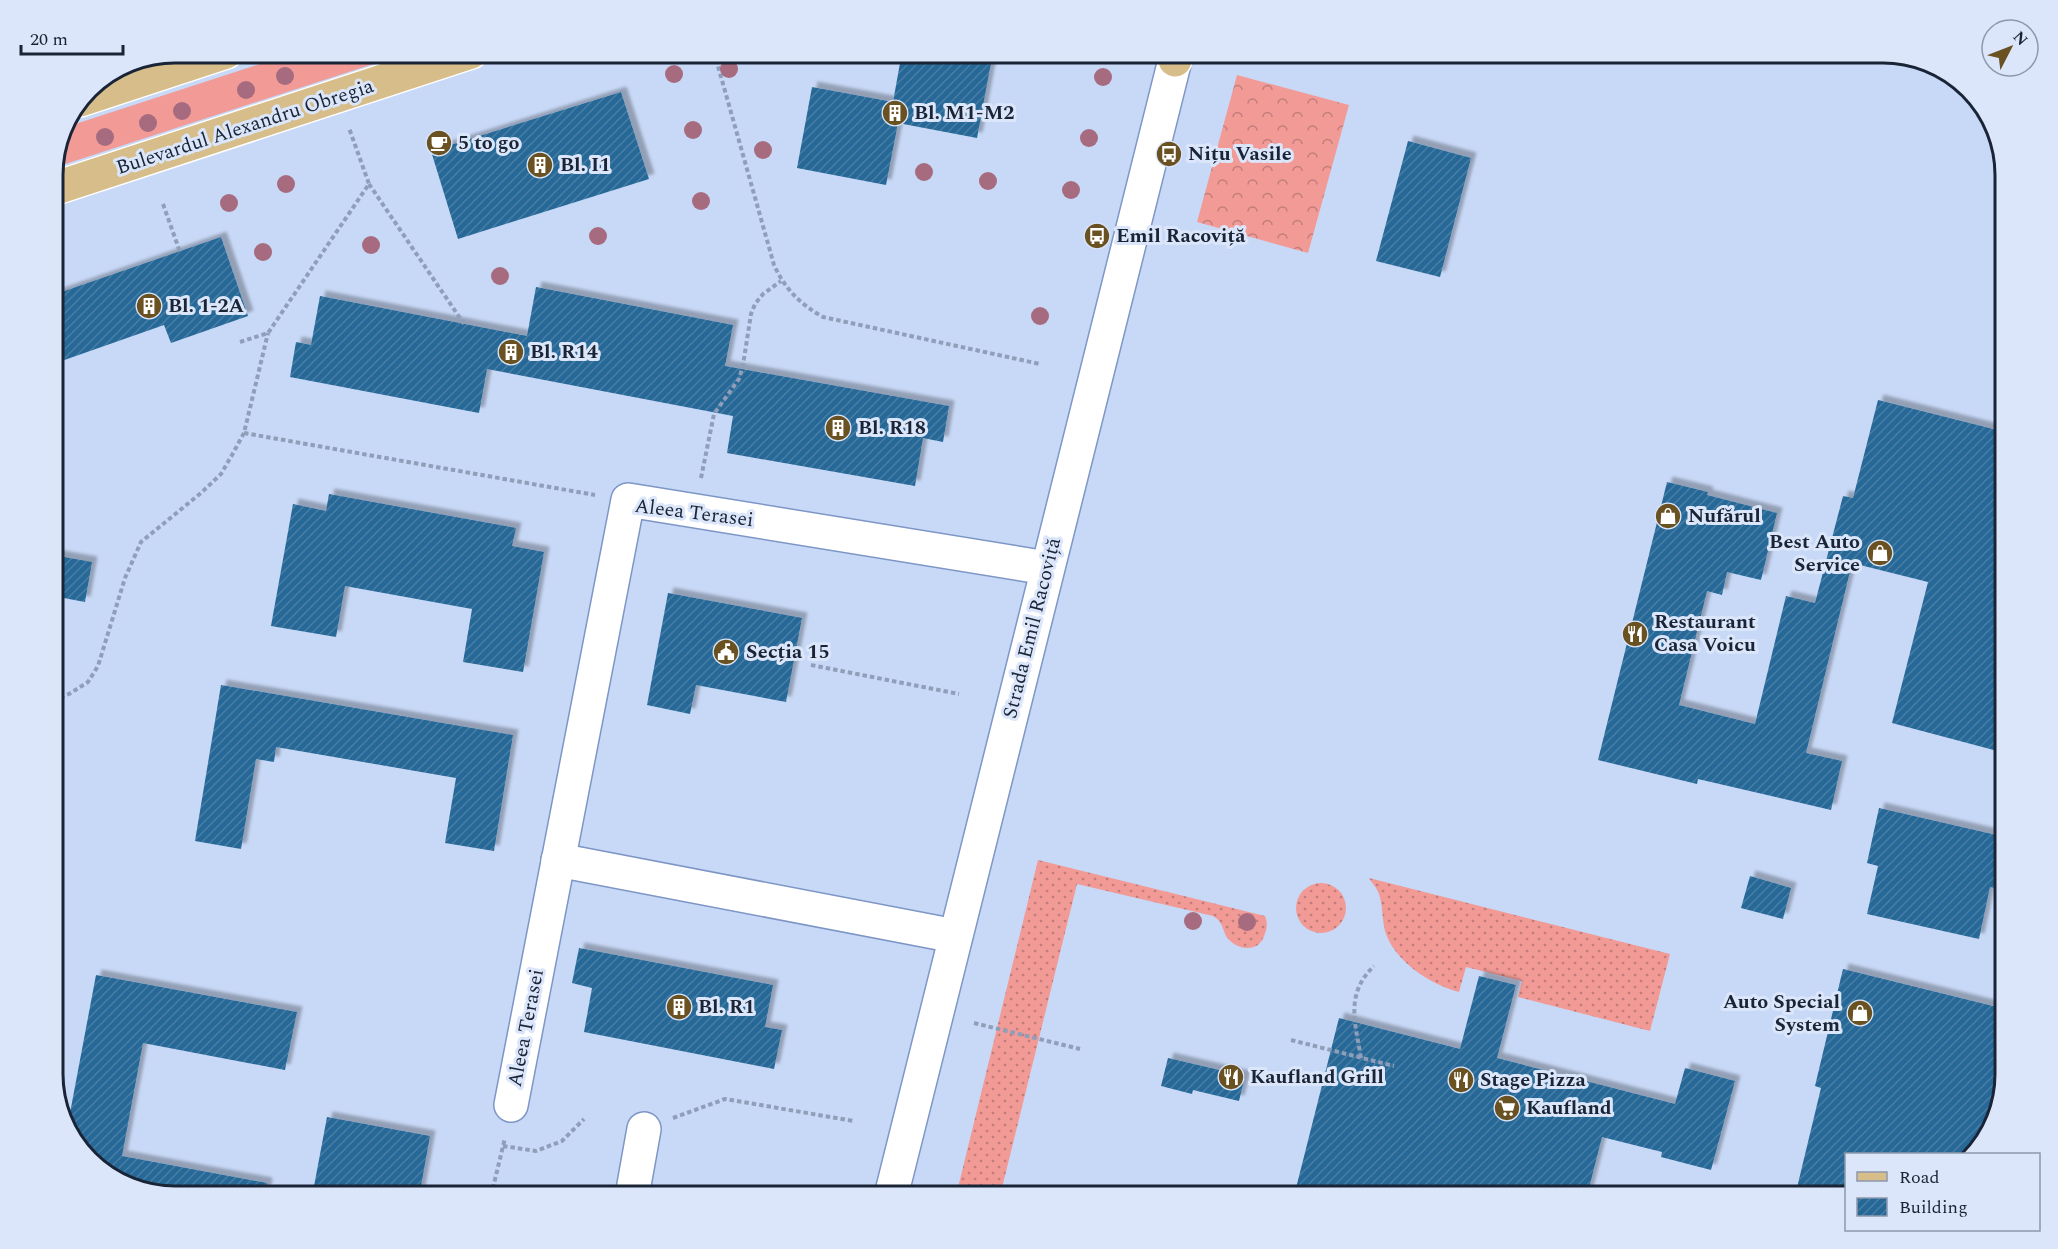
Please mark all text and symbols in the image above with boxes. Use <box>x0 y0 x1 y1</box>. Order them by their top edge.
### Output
scale bar <box>21 18 123 56</box>
north arrow <box>1980 18 2040 78</box>
text: 20 m <box>30 26 68 53</box>
text: N <box>2007 26 2034 52</box>
street label: Bulevardul Alexandru Obregia <box>112 71 378 183</box>
building icon: Bl. M1-M2 <box>880 98 910 128</box>
place label: Bl. M1-M2 <box>914 98 1015 128</box>
cafe icon: 5 to go <box>424 128 454 158</box>
place label: 5 to go <box>458 128 519 158</box>
bus stop icon: Nițu Vasile <box>1154 139 1184 169</box>
place label: Nițu Vasile <box>1188 139 1292 169</box>
building icon: Bl. I1 <box>525 150 555 180</box>
place label: Bl. I1 <box>560 150 610 180</box>
bus stop icon: Emil Racoviță <box>1082 221 1112 251</box>
place label: Emil Racoviță <box>1116 221 1246 251</box>
building icon: Bl. 1-2A <box>134 291 164 321</box>
place label: Bl. 1-2A <box>168 291 245 321</box>
building icon: Bl. R14 <box>496 337 526 367</box>
place label: Bl. R14 <box>530 337 598 367</box>
building icon: Bl. R18 <box>823 413 853 443</box>
place label: Bl. R18 <box>858 413 926 443</box>
street label: Aleea Terasei <box>633 491 755 535</box>
shop icon: Nufărul <box>1653 501 1683 531</box>
place label: Nufărul <box>1688 501 1761 531</box>
place label: Best Auto Service <box>1769 527 1860 580</box>
street label: Strada Emil Racoviță <box>995 534 1069 722</box>
shop icon: Best Auto Service <box>1865 538 1895 568</box>
place label: Restaurant Casa Voicu <box>1654 607 1756 660</box>
restaurant icon: Restaurant Casa Voicu <box>1620 619 1650 649</box>
public building icon: Secția 15 <box>711 637 741 667</box>
place label: Secția 15 <box>746 637 830 667</box>
street label: Aleea Terasei <box>500 966 552 1090</box>
place label: Auto Special System <box>1723 987 1840 1040</box>
building icon: Bl. R1 <box>664 992 694 1022</box>
place label: Bl. R1 <box>698 992 755 1022</box>
shop icon: Auto Special System <box>1845 998 1875 1028</box>
restaurant icon: Kaufland Grill <box>1216 1062 1246 1092</box>
place label: Kaufland Grill <box>1250 1062 1384 1092</box>
restaurant icon: Stage Pizza <box>1446 1065 1476 1095</box>
place label: Stage Pizza <box>1480 1065 1586 1095</box>
supermarket icon: Kaufland <box>1492 1093 1522 1123</box>
place label: Kaufland <box>1526 1093 1612 1123</box>
legend <box>1845 1153 2040 1231</box>
text: Road <box>1899 1164 1940 1191</box>
text: Building <box>1899 1194 1968 1221</box>

